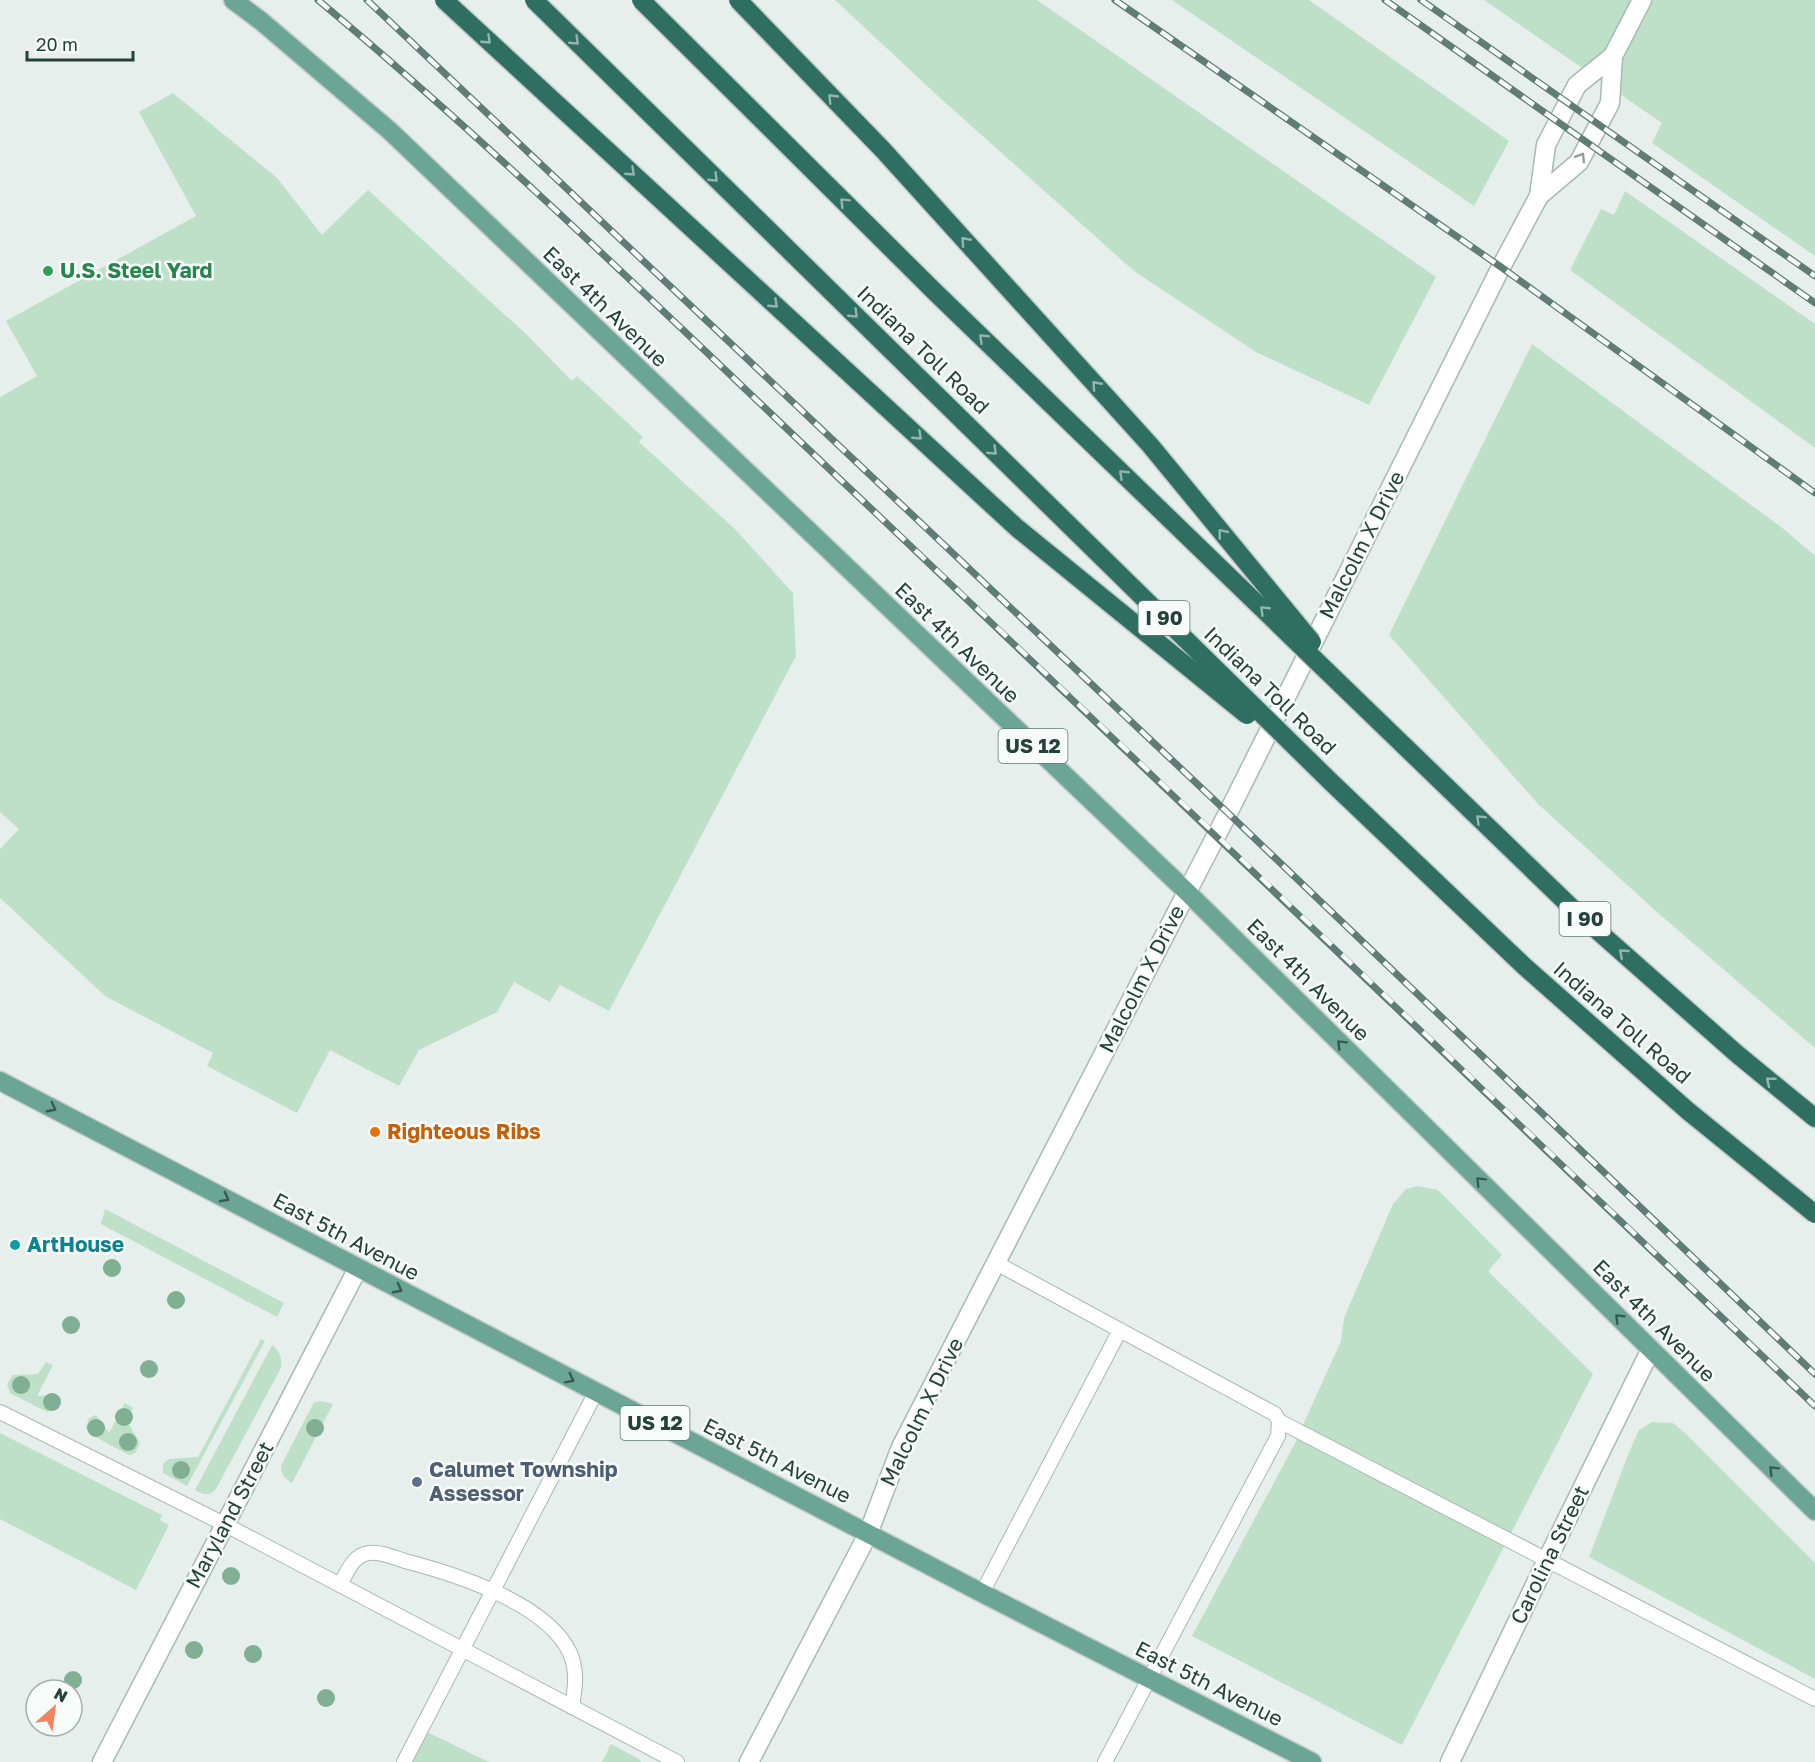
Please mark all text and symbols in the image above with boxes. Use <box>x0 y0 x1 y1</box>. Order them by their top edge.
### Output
scale bar <box>27 24 134 62</box>
text: 20 m <box>36 33 78 55</box>
one-way arrow <box>481 33 491 44</box>
one-way arrow <box>569 34 579 45</box>
one-way arrow <box>828 94 839 104</box>
one-way arrow <box>1573 152 1584 163</box>
one-way arrow <box>624 165 635 176</box>
one-way arrow <box>707 170 718 181</box>
one-way arrow <box>841 198 852 209</box>
one-way arrow <box>961 237 972 248</box>
street label: East 4th Avenue <box>538 240 673 372</box>
place label: U.S. Steel Yard <box>60 257 212 283</box>
marker: U.S. Steel Yard <box>41 264 55 278</box>
street label: Indiana Toll Road <box>852 280 995 419</box>
one-way arrow <box>768 297 778 308</box>
one-way arrow <box>847 307 857 318</box>
one-way arrow <box>980 335 991 346</box>
one-way arrow <box>1092 381 1103 392</box>
one-way arrow <box>911 429 921 440</box>
one-way arrow <box>985 443 996 454</box>
street label: Malcolm X Drive <box>1313 466 1410 623</box>
one-way arrow <box>1120 470 1130 481</box>
one-way arrow <box>1219 529 1230 540</box>
street label: East 4th Avenue <box>890 576 1025 708</box>
road number: I 90 <box>1138 601 1190 635</box>
one-way arrow <box>1260 606 1271 617</box>
street label: Indiana Toll Road <box>1199 621 1342 760</box>
road number: US 12 <box>998 729 1068 763</box>
one-way arrow <box>1477 816 1488 827</box>
street label: Malcolm X Drive <box>1093 900 1190 1057</box>
road number: I 90 <box>1560 902 1610 936</box>
street label: East 4th Avenue <box>1242 913 1375 1046</box>
one-way arrow <box>1619 949 1630 960</box>
street label: Indiana Toll Road <box>1549 955 1697 1089</box>
one-way arrow <box>1338 1041 1349 1052</box>
one-way arrow <box>1766 1077 1777 1088</box>
one-way arrow <box>46 1101 56 1112</box>
place label: Righteous Ribs <box>387 1118 541 1144</box>
marker: Righteous Ribs <box>368 1125 382 1139</box>
one-way arrow <box>1477 1178 1488 1189</box>
street label: East 5th Avenue <box>269 1187 424 1286</box>
one-way arrow <box>218 1191 229 1203</box>
place label: ArtHouse <box>27 1231 124 1257</box>
marker: ArtHouse <box>8 1238 22 1252</box>
street label: East 4th Avenue <box>1588 1254 1721 1387</box>
one-way arrow <box>391 1282 402 1293</box>
one-way arrow <box>1616 1314 1626 1325</box>
street label: Malcolm X Drive <box>874 1333 968 1490</box>
one-way arrow <box>564 1372 575 1383</box>
road number: US 12 <box>620 1406 690 1440</box>
street label: East 5th Avenue <box>699 1412 856 1508</box>
street label: Maryland Street <box>180 1437 279 1592</box>
place label: Calumet Township Assessor <box>429 1456 618 1506</box>
one-way arrow <box>1770 1466 1781 1477</box>
marker: Calumet Township Assessor <box>410 1475 424 1489</box>
street label: Carolina Street <box>1504 1481 1594 1628</box>
street label: East 5th Avenue <box>1131 1635 1288 1731</box>
north arrow <box>24 1678 84 1738</box>
text: N <box>51 1683 71 1706</box>

